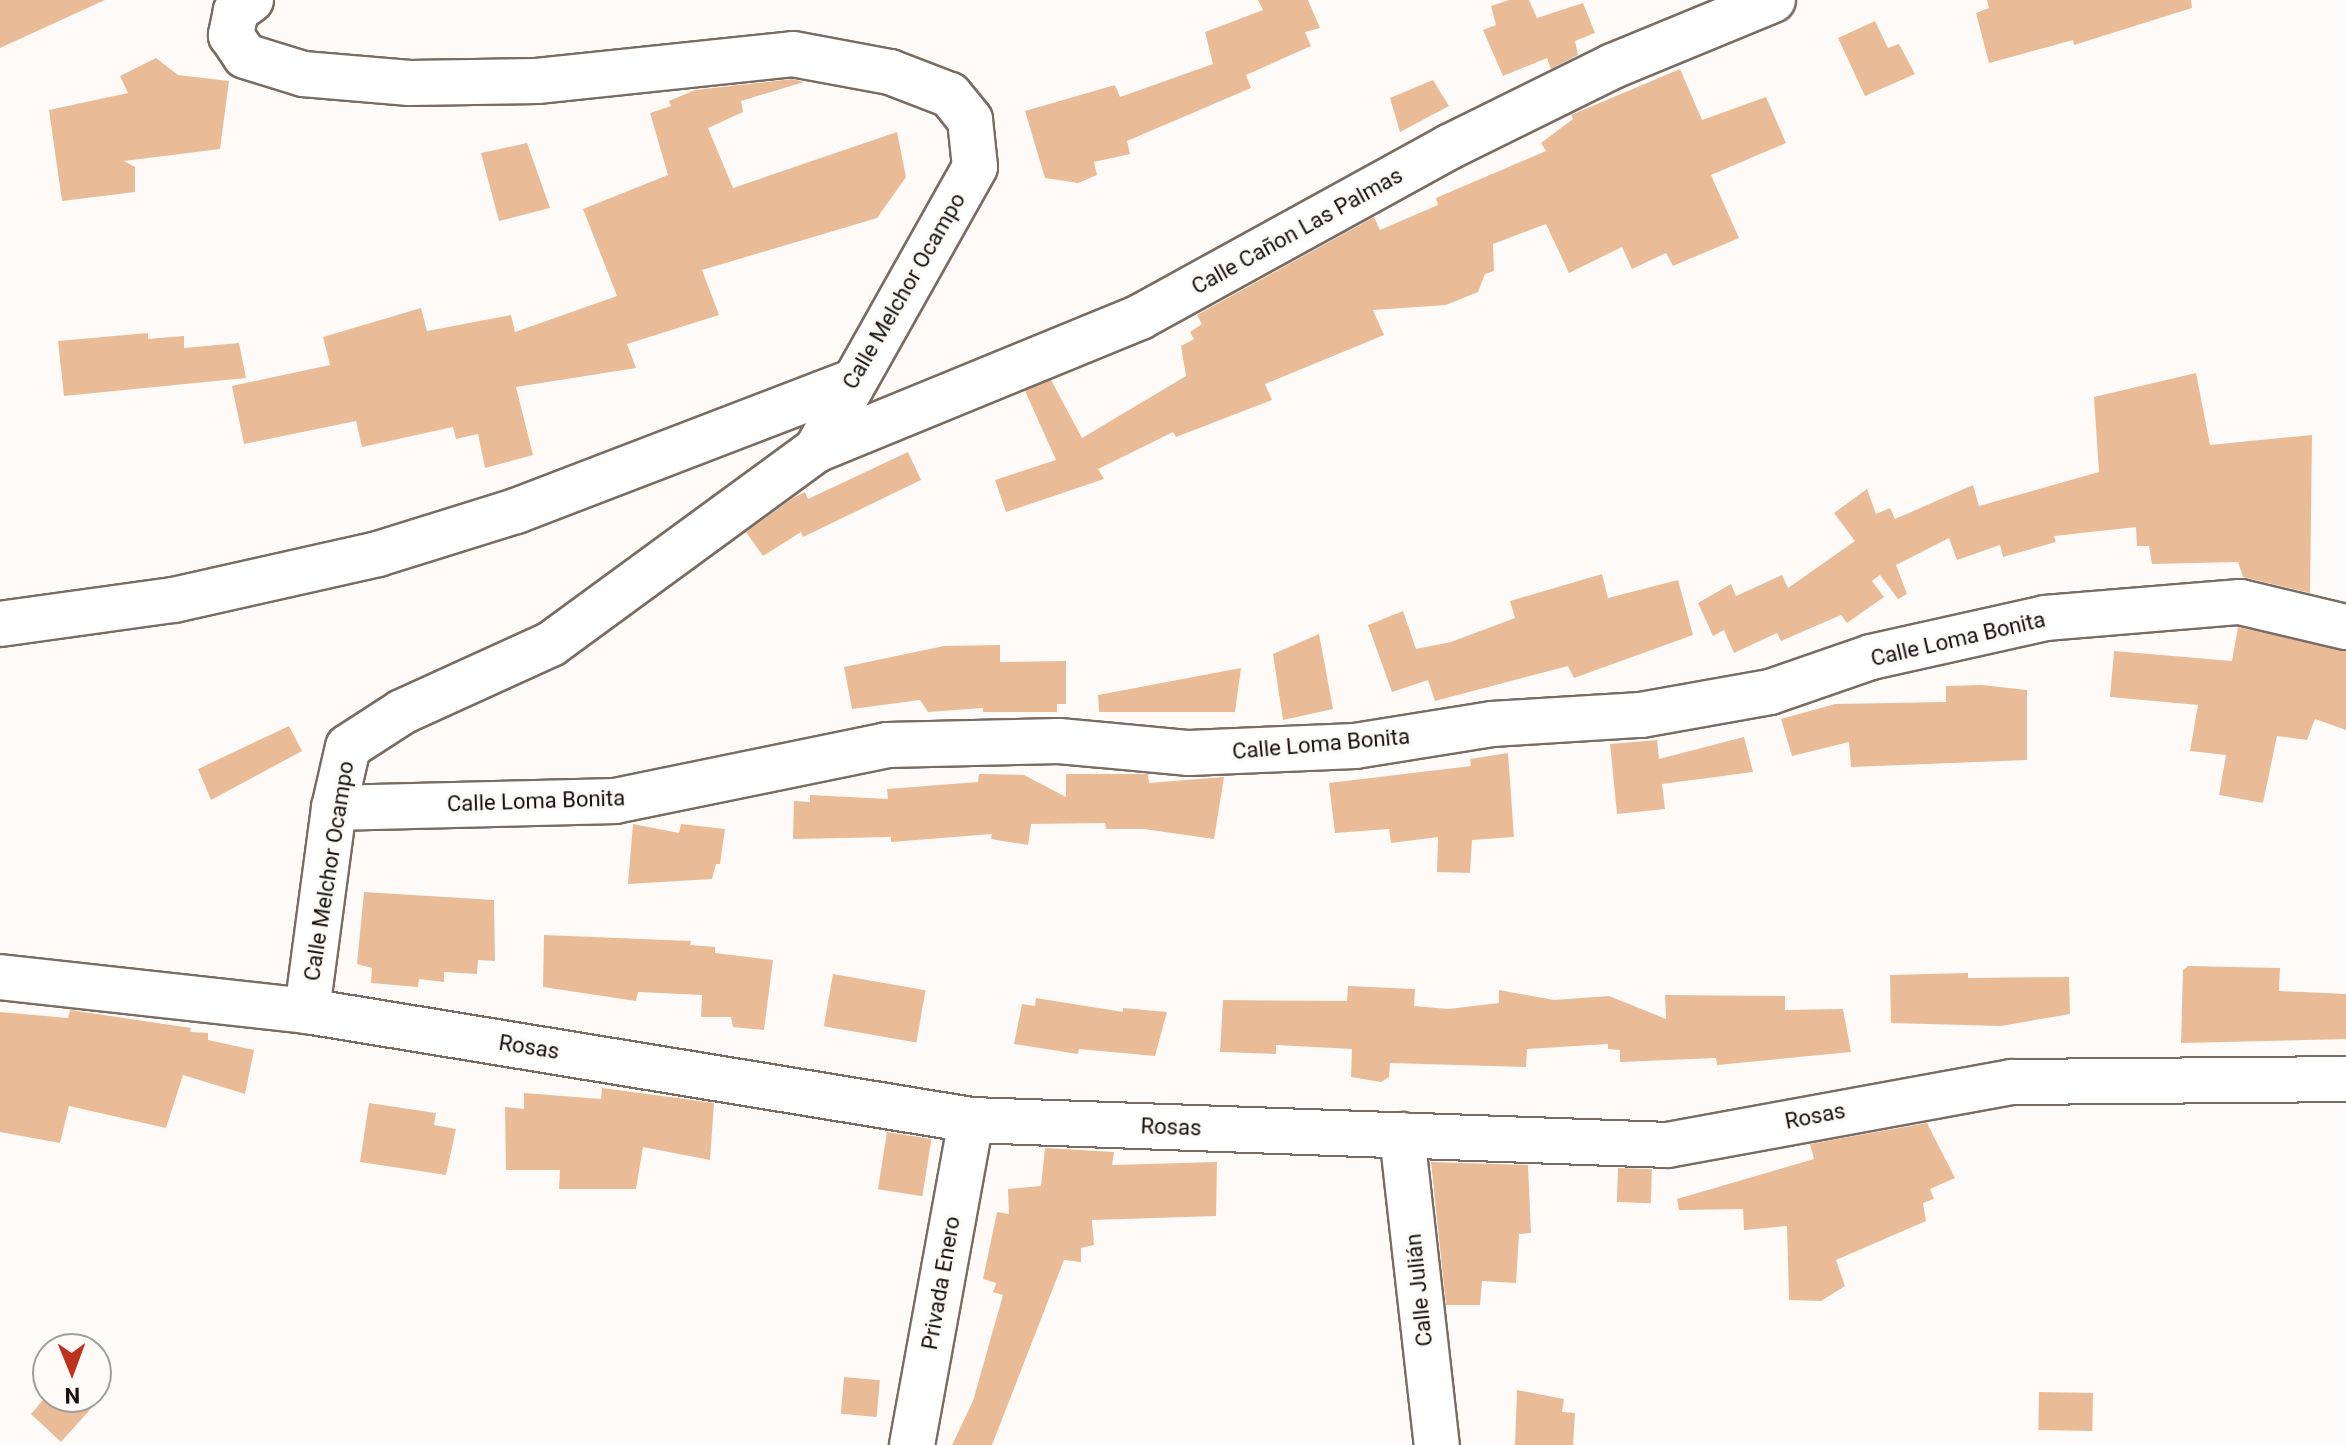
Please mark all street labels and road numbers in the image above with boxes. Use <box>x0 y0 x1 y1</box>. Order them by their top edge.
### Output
street label: Calle Cañon Las Palmas <box>1187 162 1407 300</box>
street label: Calle Melchor Ocampo <box>837 188 971 394</box>
street label: Calle Loma Bonita <box>1868 606 2048 672</box>
street label: Calle Loma Bonita <box>1231 723 1411 765</box>
street label: Calle Melchor Ocampo <box>299 759 359 983</box>
street label: Calle Loma Bonita <box>447 785 625 817</box>
street label: Rosas <box>497 1029 561 1065</box>
street label: Rosas <box>1783 1097 1847 1135</box>
street label: Rosas <box>1140 1113 1202 1141</box>
street label: Privada Enero <box>916 1214 966 1352</box>
street label: Calle Julián <box>1400 1232 1438 1348</box>

